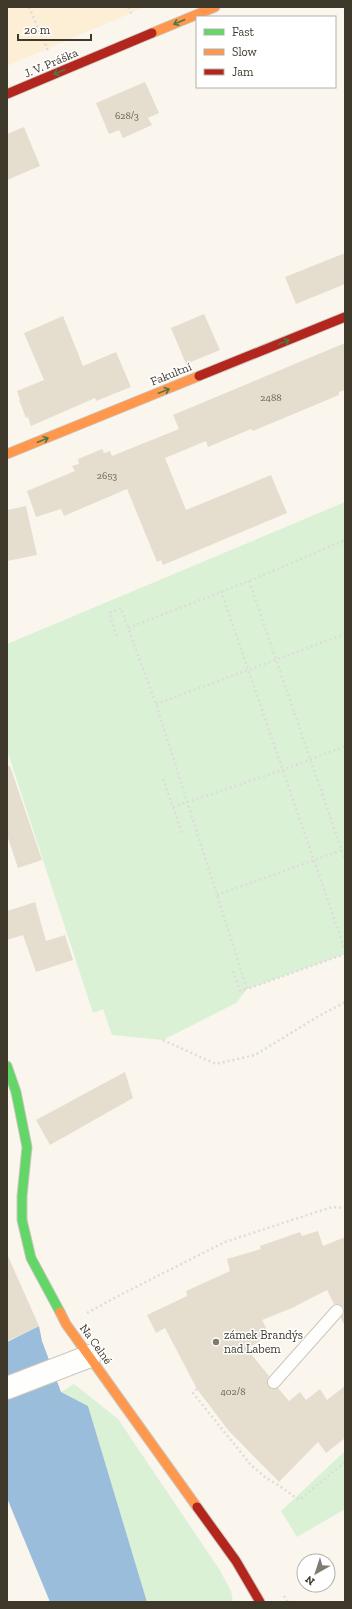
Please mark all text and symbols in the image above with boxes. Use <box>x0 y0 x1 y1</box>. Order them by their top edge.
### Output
scale bar <box>18 16 91 42</box>
legend <box>196 16 336 88</box>
one-way arrow <box>174 19 186 26</box>
text: 20 m <box>24 23 51 37</box>
text: Fast <box>232 25 255 39</box>
street label: J. V. Práška <box>22 45 80 81</box>
text: Slow <box>232 45 258 59</box>
text: Jam <box>232 65 254 79</box>
one-way arrow <box>54 69 66 77</box>
house number: 628/3 <box>115 110 139 122</box>
one-way arrow <box>277 337 289 345</box>
street label: Fakultní <box>148 359 194 389</box>
one-way arrow <box>157 386 169 394</box>
house number: 2488 <box>260 392 282 404</box>
one-way arrow <box>37 435 49 443</box>
house number: 2653 <box>97 470 117 482</box>
street label: Na Celné <box>77 1321 115 1367</box>
place label: zámek Brandýs nad Labem <box>224 1328 303 1356</box>
marker: zámek Brandýs nad Labem <box>211 1337 221 1347</box>
house number: 402/8 <box>220 1386 246 1398</box>
north arrow <box>296 1553 336 1593</box>
text: N <box>302 1572 317 1588</box>

